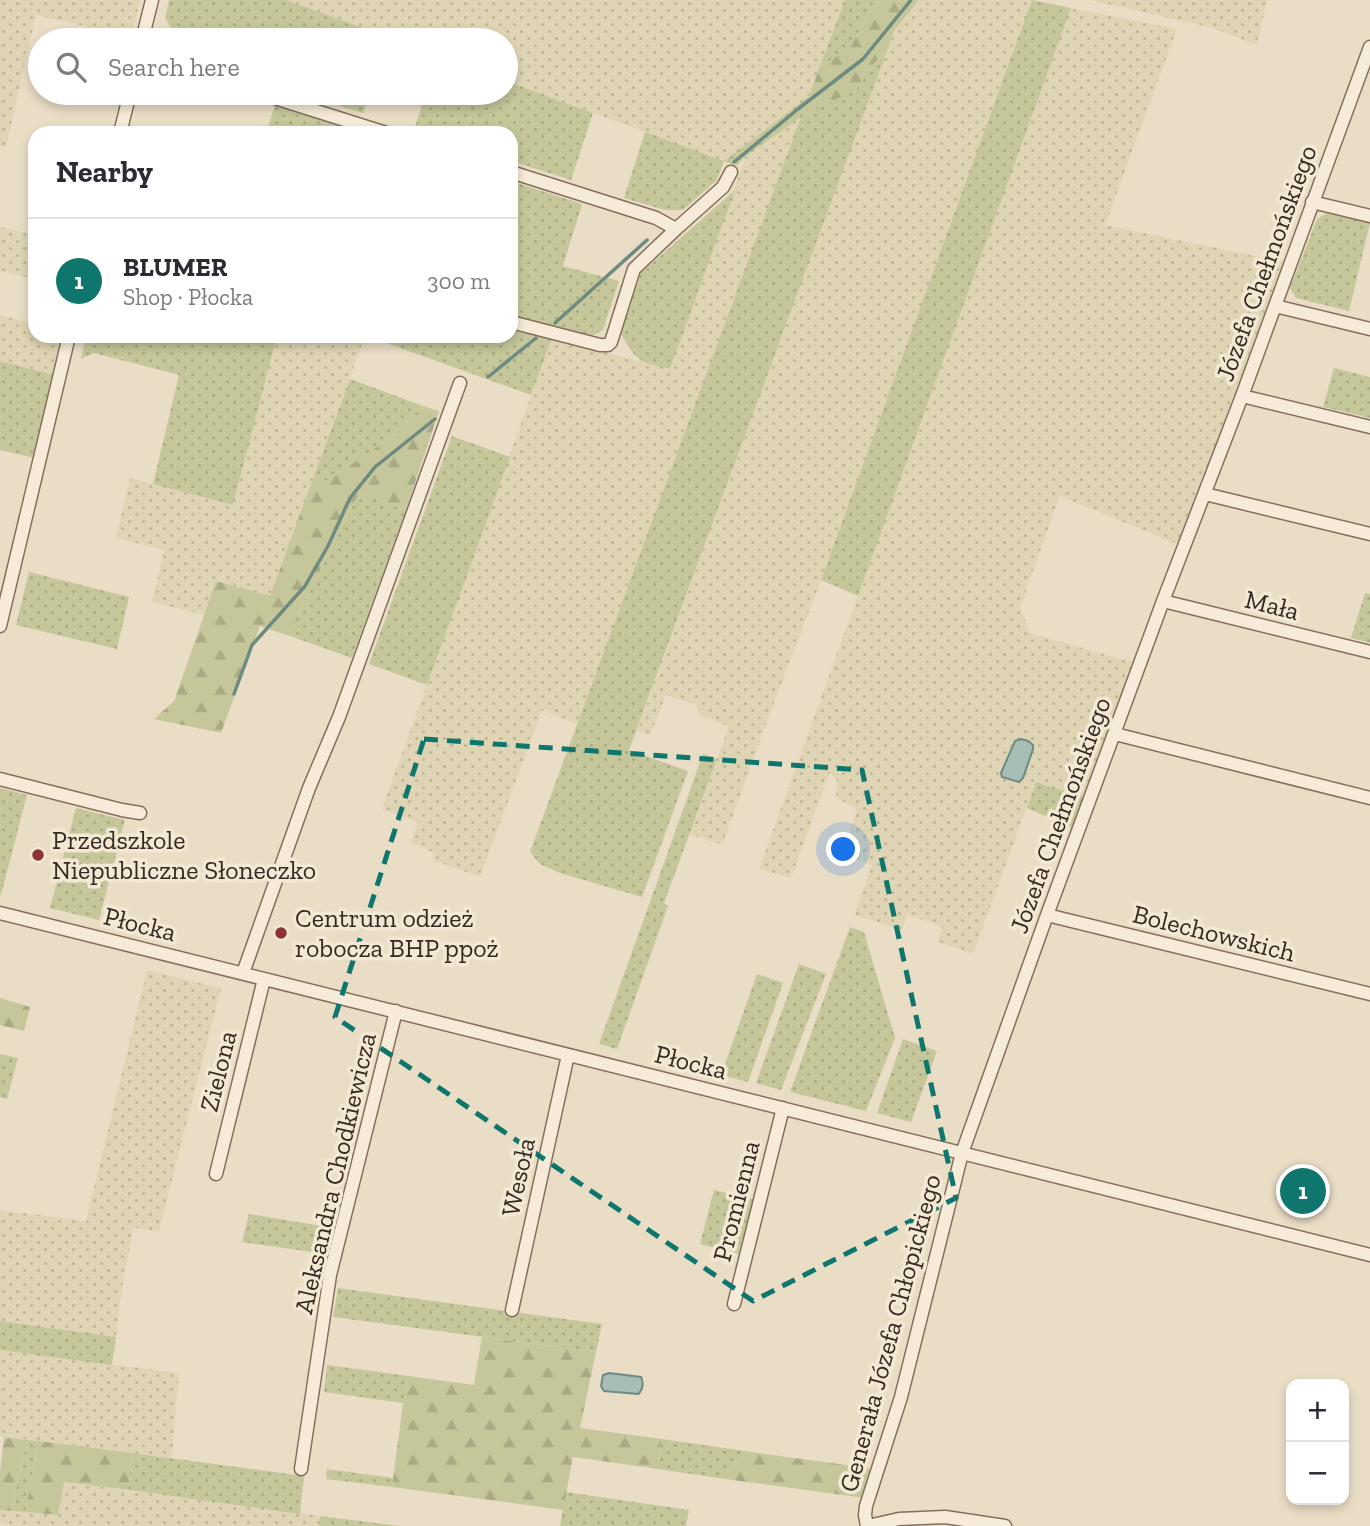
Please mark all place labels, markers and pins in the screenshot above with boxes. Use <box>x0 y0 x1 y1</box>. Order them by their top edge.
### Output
place label: Przedszkole Niepubliczne Słoneczko <box>52 824 316 886</box>
marker: Przedszkole Niepubliczne Słoneczko <box>30 847 46 863</box>
place label: Centrum odzież robocza BHP ppoż <box>295 902 499 964</box>
marker: Centrum odzież robocza BHP ppoż <box>273 925 289 941</box>
pin: 1 <box>1280 1165 1326 1217</box>

